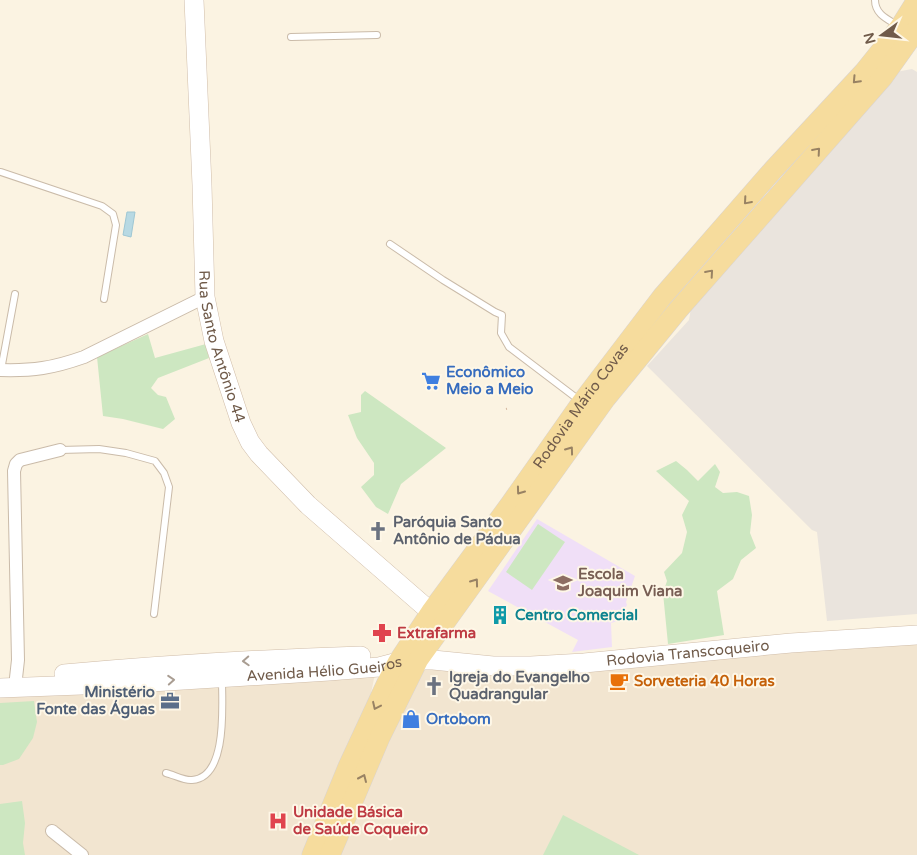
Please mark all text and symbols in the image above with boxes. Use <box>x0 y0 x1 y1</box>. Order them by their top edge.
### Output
north arrow <box>857 10 907 60</box>
text: N <box>860 31 880 46</box>
one-way arrow <box>853 75 862 84</box>
one-way arrow <box>812 148 821 157</box>
one-way arrow <box>743 195 752 204</box>
street label: Rua Santo Antônio 44 <box>195 270 249 425</box>
one-way arrow <box>704 270 713 279</box>
street label: Rodovia Mário Covas <box>529 340 632 472</box>
place label: Econômico Meio a Meio <box>446 363 533 398</box>
supermarket icon: Econômico Meio a Meio <box>420 370 442 392</box>
one-way arrow <box>564 446 573 456</box>
one-way arrow <box>517 485 526 495</box>
place label: Paróquia Santo Antônio de Pádua <box>393 513 521 548</box>
church icon: Paróquia Santo Antônio de Pádua <box>367 520 389 542</box>
place label: Escola Joaquim Viana <box>577 565 683 601</box>
school or university icon: Escola Joaquim Viana <box>552 572 574 594</box>
one-way arrow <box>468 578 478 587</box>
building icon: Centro Comercial <box>489 604 511 626</box>
place label: Centro Comercial <box>515 606 638 624</box>
pharmacy icon: Extrafarma <box>371 622 393 644</box>
place label: Extrafarma <box>397 624 476 642</box>
street label: Rodovia Transcoqueiro <box>605 636 770 670</box>
street label: Avenida Hélio Gueiros <box>246 653 403 685</box>
one-way arrow <box>242 655 250 666</box>
place label: Igreja do Evangelho Quadrangular <box>449 668 590 704</box>
cafe icon: Sorveteria 40 Horas <box>608 670 630 692</box>
place label: Sorveteria 40 Horas <box>634 672 775 690</box>
one-way arrow <box>167 675 175 686</box>
church icon: Igreja do Evangelho Quadrangular <box>423 675 445 697</box>
place label: Ministério Fonte das Águas <box>36 683 155 719</box>
office icon: Ministério Fonte das Águas <box>159 690 181 712</box>
one-way arrow <box>372 701 383 710</box>
shop icon: Ortobom <box>400 708 422 730</box>
place label: Ortobom <box>426 710 491 728</box>
one-way arrow <box>356 774 367 783</box>
place label: Unidade Básica de Saúde Coqueiro <box>293 803 428 839</box>
hospital icon: Unidade Básica de Saúde Coqueiro <box>267 810 289 832</box>

